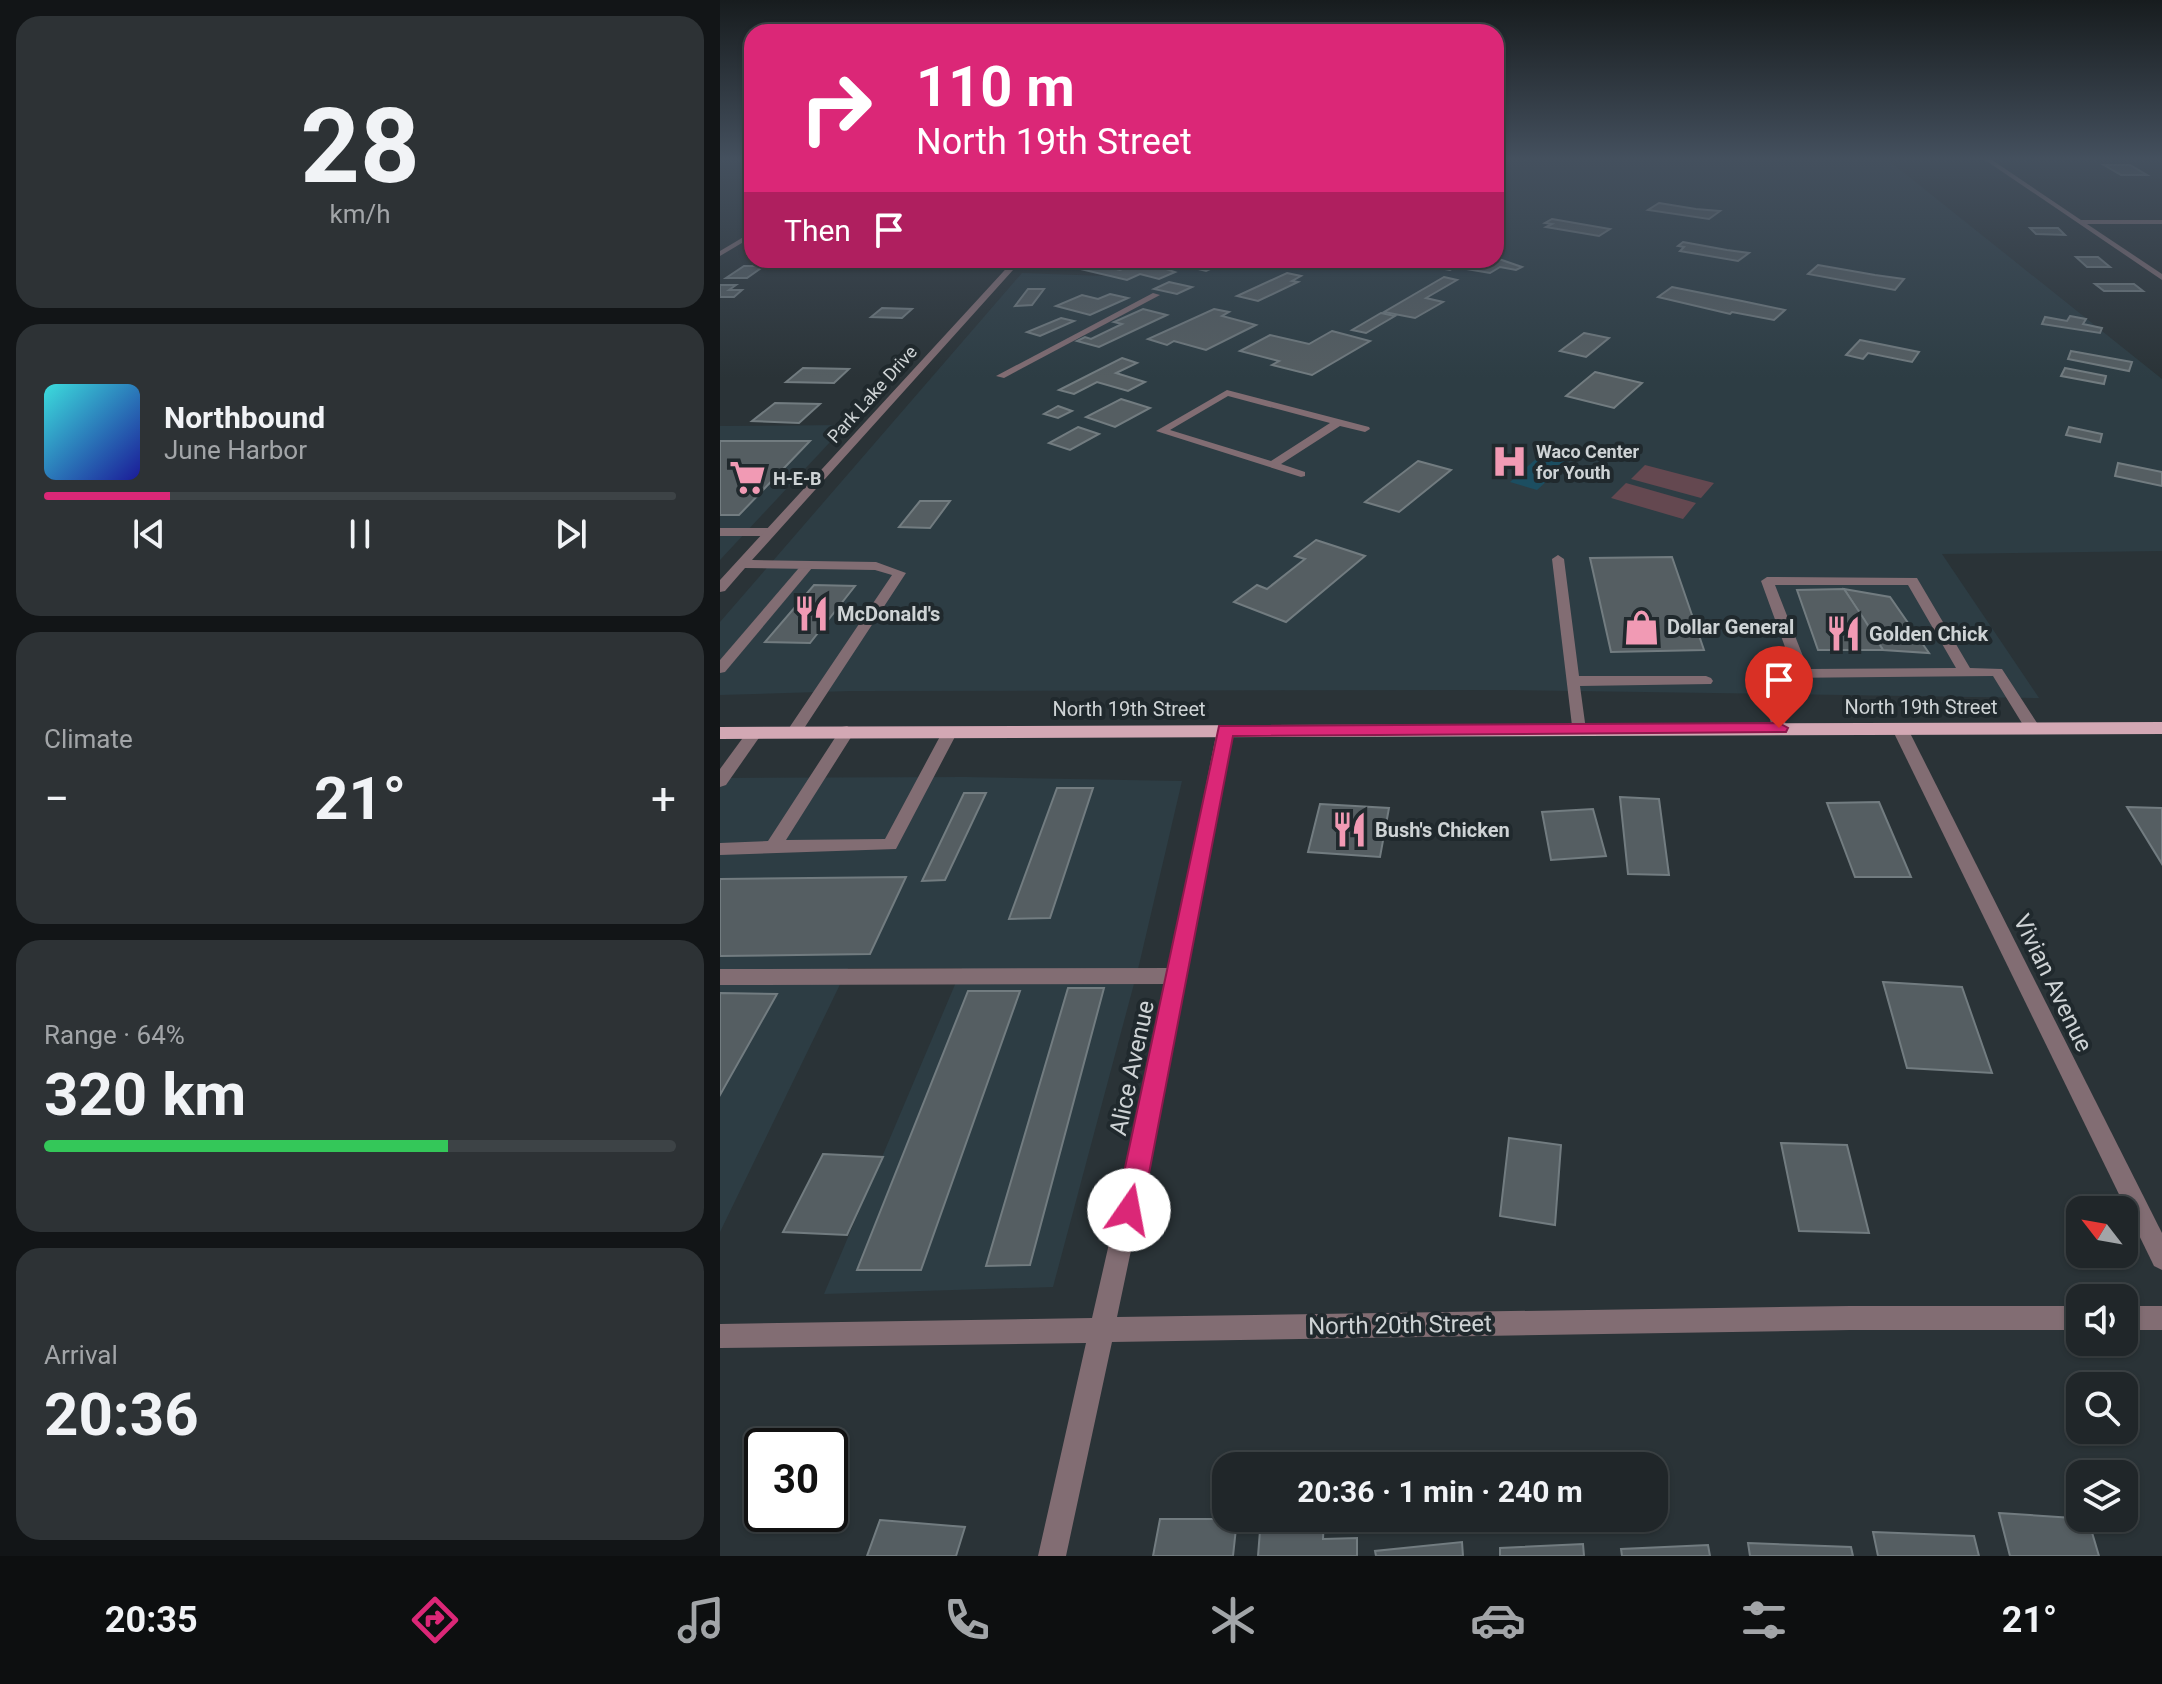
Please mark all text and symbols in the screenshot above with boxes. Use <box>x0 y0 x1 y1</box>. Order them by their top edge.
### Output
text: 110 m <box>916 54 1075 120</box>
icon: right <box>784 56 888 160</box>
text: 28 <box>300 86 420 207</box>
text: North 19th Street <box>916 121 1192 163</box>
text: km/h <box>329 199 391 229</box>
icon: arrive <box>867 208 911 252</box>
text: Then <box>784 213 851 248</box>
street label: Park Lake Drive <box>823 341 921 447</box>
text: Northbound <box>164 400 325 435</box>
text: June Harbor <box>164 435 307 465</box>
place label: Waco Center for Youth <box>1536 441 1640 483</box>
hospital icon: Waco Center for Youth <box>1491 442 1529 480</box>
supermarket icon: H-E-B <box>728 459 766 497</box>
place label: H-E-B <box>773 468 822 489</box>
icon: previous <box>127 512 171 556</box>
icon: pause <box>338 512 382 556</box>
icon: next <box>549 512 593 556</box>
restaurant icon: McDonald's <box>792 595 830 633</box>
place label: McDonald's <box>837 602 940 626</box>
shop icon: Dollar General <box>1622 608 1660 646</box>
place label: Dollar General <box>1667 615 1794 639</box>
restaurant icon: Golden Chick <box>1824 615 1862 653</box>
place label: Golden Chick <box>1869 622 1988 646</box>
pin <box>1745 646 1813 728</box>
icon: arrive <box>1757 658 1801 702</box>
street label: North 19th Street <box>1844 695 1998 719</box>
street label: North 19th Street <box>1052 697 1206 721</box>
text: Climate <box>44 724 133 754</box>
text: 21° <box>314 763 406 834</box>
text: − <box>44 773 69 825</box>
text: + <box>651 773 676 825</box>
restaurant icon: Bush's Chicken <box>1330 811 1368 849</box>
place label: Bush's Chicken <box>1375 818 1510 842</box>
street label: Vivian Avenue <box>2008 910 2098 1056</box>
street label: Alice Avenue <box>1104 998 1160 1138</box>
text: Range · 64% <box>44 1020 185 1050</box>
text: 320 km <box>44 1059 246 1130</box>
position arrow <box>1087 1168 1171 1252</box>
north arrow <box>2066 1196 2138 1268</box>
map controls <box>2066 1196 2138 1532</box>
button: sound <box>2066 1284 2138 1356</box>
street label: North 20th Street <box>1308 1309 1492 1341</box>
text: Arrival <box>44 1340 118 1370</box>
button: search <box>2066 1372 2138 1444</box>
text: 20:36 <box>44 1379 199 1450</box>
speed limit sign: 30 <box>744 1428 848 1532</box>
button: layers <box>2066 1460 2138 1532</box>
text: 20:36 · 1 min · 240 m <box>1297 1474 1583 1509</box>
icon: directions <box>407 1592 463 1648</box>
icon: music <box>673 1592 729 1648</box>
icon: phone <box>939 1592 995 1648</box>
icon: climate <box>1205 1592 1261 1648</box>
icon: car <box>1470 1592 1526 1648</box>
icon: filters <box>1736 1592 1792 1648</box>
text: 20:35 <box>105 1599 198 1641</box>
text: 21° <box>2002 1599 2057 1641</box>

